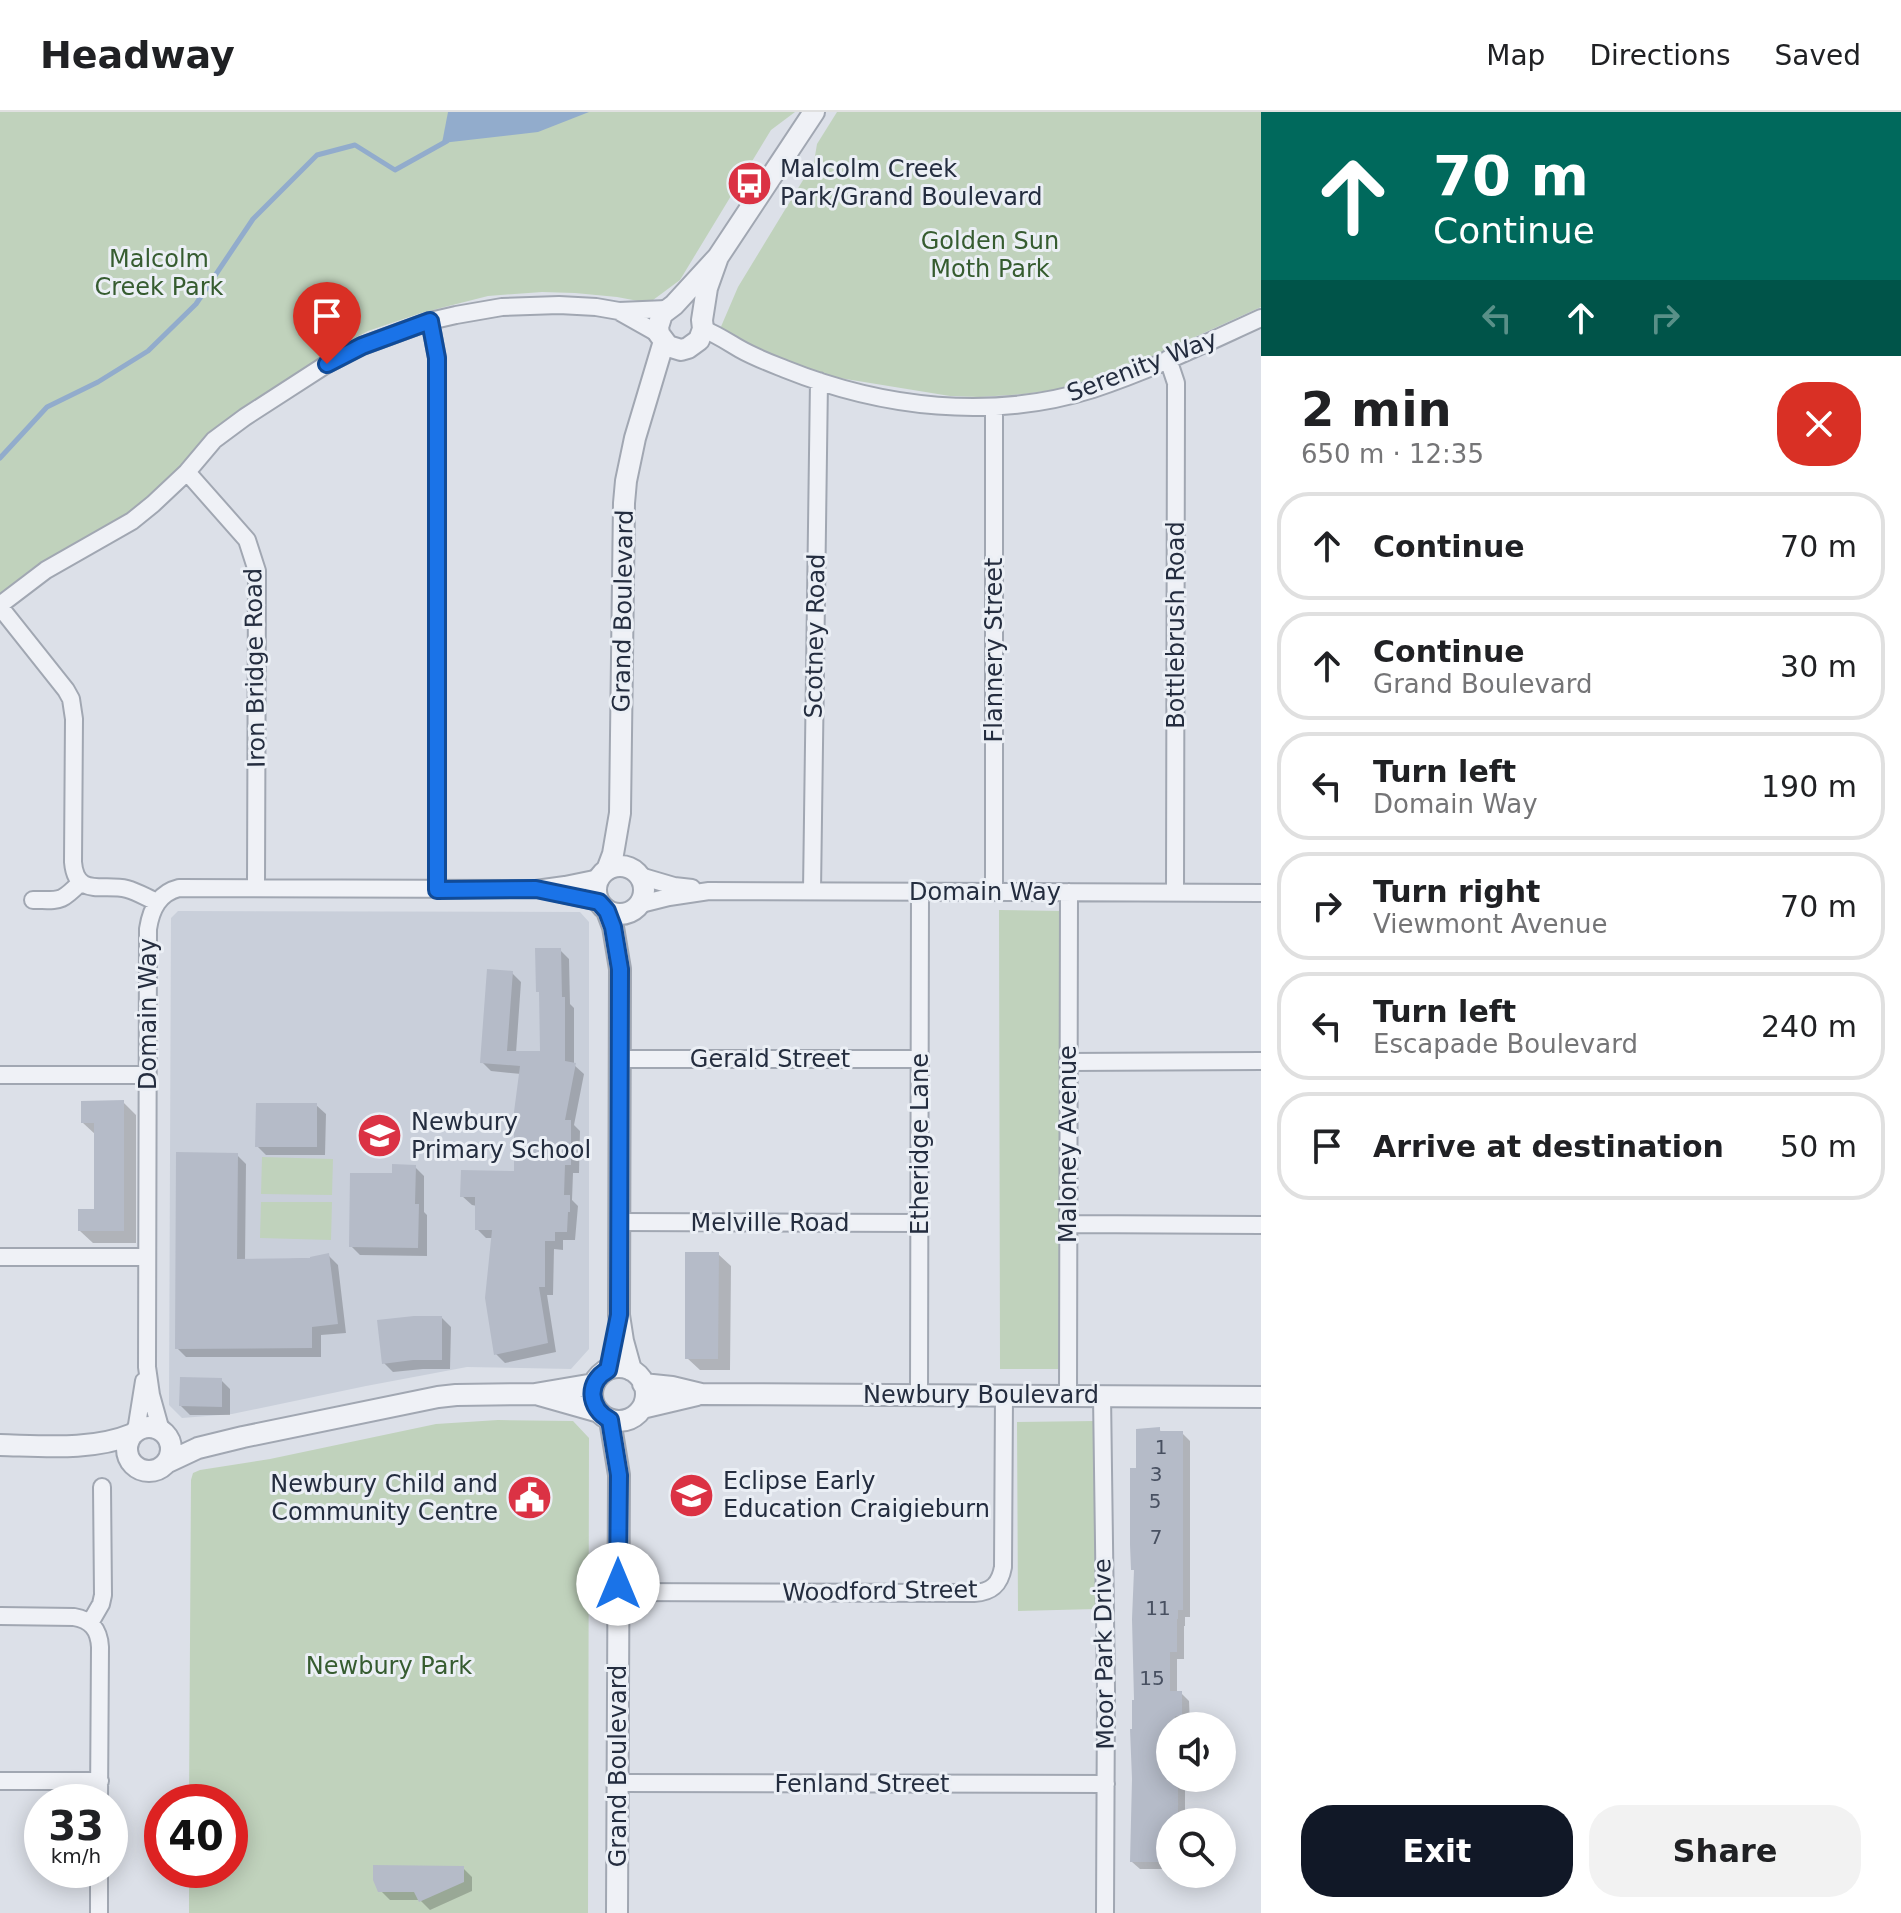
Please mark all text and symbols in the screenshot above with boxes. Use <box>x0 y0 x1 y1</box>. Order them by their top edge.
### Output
text: Headway <box>40 33 235 77</box>
text: Map <box>1486 39 1545 72</box>
text: Directions <box>1589 39 1730 72</box>
text: Saved <box>1774 39 1861 72</box>
text: 70 m <box>1433 143 1589 208</box>
icon: ahead <box>1301 144 1405 248</box>
place label: Malcolm Creek Park/Grand Boulevard <box>780 155 1043 211</box>
bus stop icon: Malcolm Creek Park/Grand Boulevard <box>725 159 773 207</box>
text: Continue <box>1433 210 1595 251</box>
park label: Golden Sun Moth Park <box>921 227 1059 283</box>
park label: Malcolm Creek Park <box>94 245 224 301</box>
pin <box>293 282 361 364</box>
icon: arrive <box>305 294 349 338</box>
icon: left <box>1475 296 1519 340</box>
icon: ahead <box>1559 296 1603 340</box>
icon: right <box>1643 296 1687 340</box>
street label: Serenity Way <box>1063 325 1221 407</box>
text: 2 min <box>1301 381 1452 437</box>
button: close <box>1777 382 1861 466</box>
text: 650 m · 12:35 <box>1301 439 1484 469</box>
street label: Grand Boulevard <box>607 509 639 713</box>
street label: Bottlebrush Road <box>1162 521 1190 729</box>
icon: ahead <box>1305 524 1349 568</box>
text: Continue <box>1373 529 1525 564</box>
text: 70 m <box>1780 529 1857 564</box>
street label: Scotney Road <box>800 553 830 719</box>
street label: Flannery Street <box>980 558 1008 743</box>
street label: Iron Bridge Road <box>239 568 271 768</box>
text: Continue <box>1373 634 1525 669</box>
icon: ahead <box>1305 644 1349 688</box>
text: 30 m <box>1780 649 1857 684</box>
text: Grand Boulevard <box>1373 669 1593 699</box>
text: Turn left <box>1373 754 1516 789</box>
icon: left <box>1305 764 1349 808</box>
text: 190 m <box>1761 769 1857 804</box>
text: Domain Way <box>1373 789 1538 819</box>
text: Turn right <box>1373 874 1540 909</box>
street label: Domain Way <box>909 878 1061 906</box>
icon: right <box>1305 884 1349 928</box>
text: 70 m <box>1780 889 1857 924</box>
text: Viewmont Avenue <box>1373 909 1607 939</box>
street label: Domain Way <box>134 938 162 1090</box>
text: Turn left <box>1373 994 1516 1029</box>
icon: left <box>1305 1004 1349 1048</box>
text: 240 m <box>1761 1009 1857 1044</box>
text: Escapade Boulevard <box>1373 1029 1638 1059</box>
street label: Gerald Street <box>690 1045 850 1073</box>
street label: Maloney Avenue <box>1054 1045 1082 1243</box>
street label: Etheridge Lane <box>906 1053 934 1235</box>
place label: Newbury Primary School <box>411 1108 591 1164</box>
school or university icon: Newbury Primary School <box>356 1112 404 1160</box>
icon: arrive <box>1305 1124 1349 1168</box>
text: Arrive at destination <box>1373 1129 1724 1164</box>
text: 50 m <box>1780 1129 1857 1164</box>
street label: Melville Road <box>691 1209 849 1237</box>
street label: Newbury Boulevard <box>863 1381 1099 1409</box>
house number: 1 <box>1155 1435 1167 1459</box>
house number: 3 <box>1150 1462 1162 1486</box>
place label: Eclipse Early Education Craigieburn <box>723 1467 990 1523</box>
place label: Newbury Child and Community Centre <box>270 1470 498 1526</box>
school or university icon: Eclipse Early Education Craigieburn <box>668 1471 716 1519</box>
public building icon: Newbury Child and Community Centre <box>505 1474 553 1522</box>
house number: 5 <box>1149 1489 1161 1513</box>
house number: 7 <box>1150 1525 1162 1549</box>
position arrow <box>576 1542 660 1626</box>
street label: Moor Park Drive <box>1088 1558 1120 1750</box>
street label: Woodford Street <box>782 1575 978 1607</box>
house number: 11 <box>1145 1596 1171 1620</box>
park label: Newbury Park <box>306 1652 472 1680</box>
street label: Grand Boulevard <box>604 1665 632 1867</box>
house number: 15 <box>1139 1666 1165 1690</box>
map controls <box>1156 1712 1236 1888</box>
button: sound <box>1156 1712 1236 1792</box>
street label: Fenland Street <box>775 1770 949 1798</box>
speed limit sign: 40 <box>144 1784 248 1888</box>
text: 33 <box>48 1803 104 1849</box>
button: Exit <box>1301 1805 1573 1897</box>
button: Share <box>1589 1805 1861 1897</box>
button: search <box>1156 1808 1236 1888</box>
text: km/h <box>51 1844 101 1868</box>

